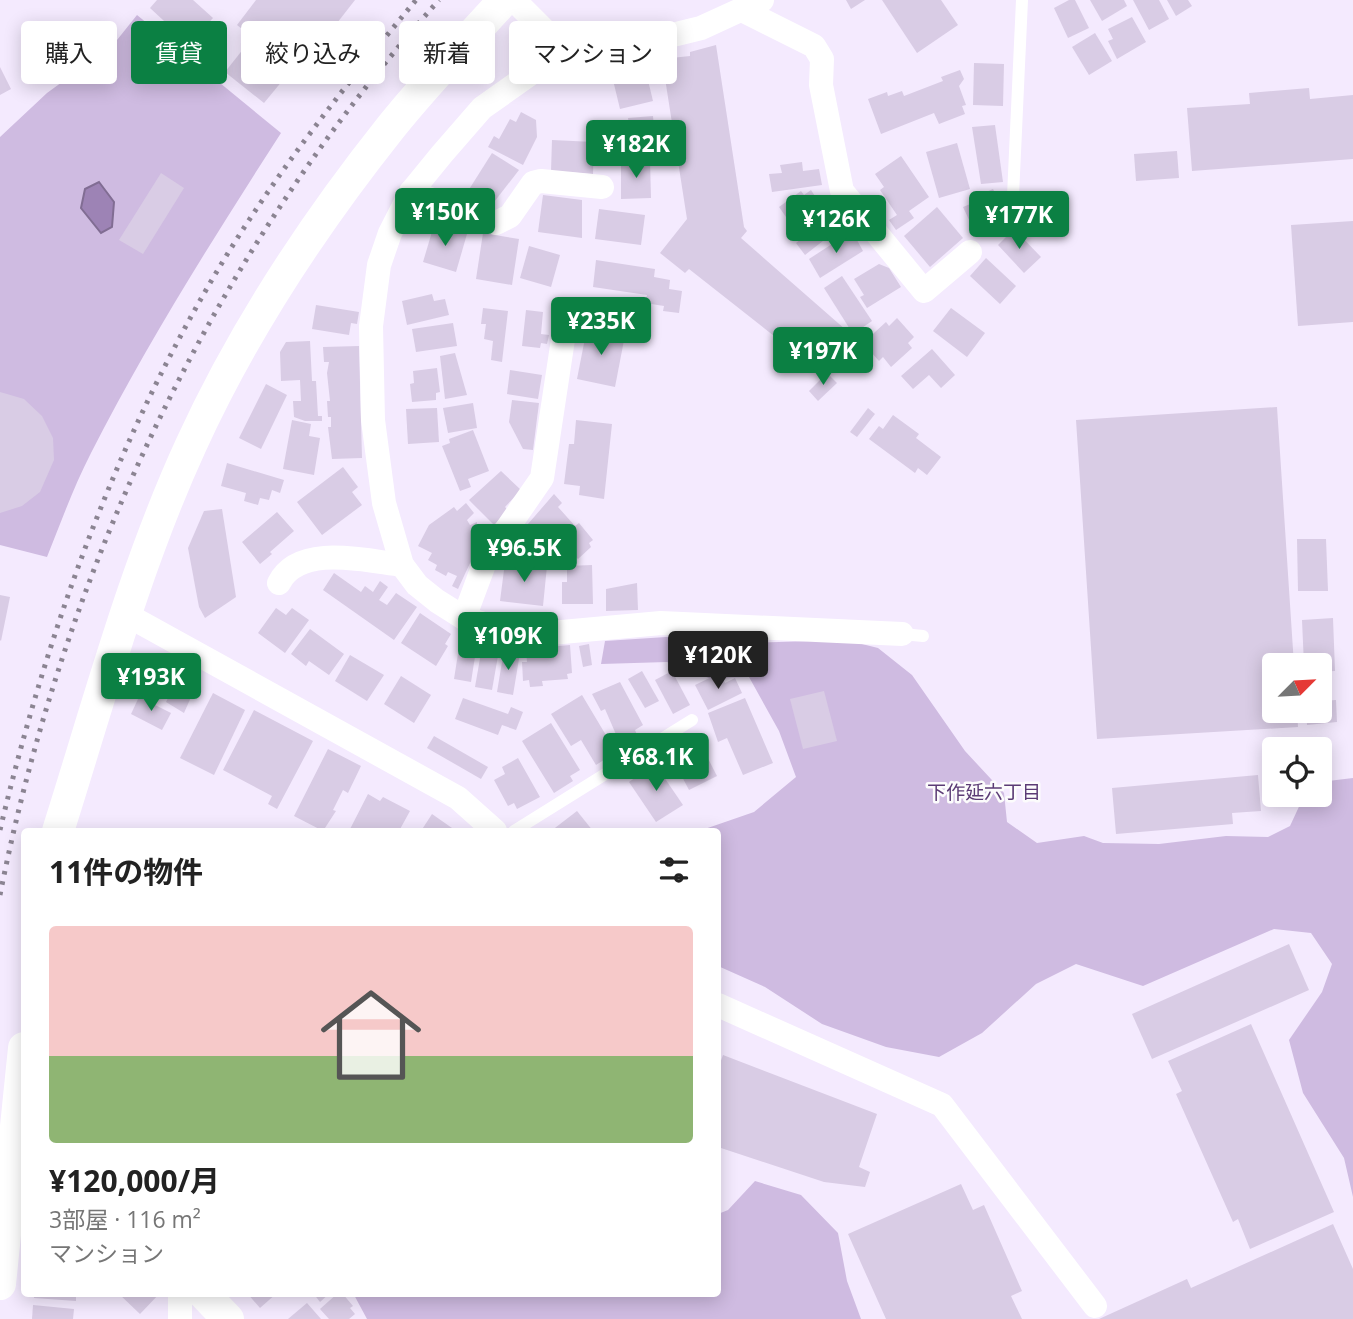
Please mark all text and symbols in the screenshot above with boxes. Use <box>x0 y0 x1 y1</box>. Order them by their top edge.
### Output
chip: 購入 <box>21 21 117 84</box>
chip: 賃貸 <box>131 21 227 84</box>
chip: 絞り込み <box>241 21 385 84</box>
chip: 新着 <box>399 21 495 84</box>
chip: マンション <box>509 21 677 84</box>
pin: ¥182K <box>587 120 685 180</box>
text: ¥182K <box>602 127 670 159</box>
pin: ¥150K <box>396 188 494 248</box>
pin: ¥177K <box>970 191 1068 251</box>
text: ¥150K <box>411 195 479 227</box>
pin: ¥126K <box>787 196 885 255</box>
text: ¥177K <box>985 198 1053 230</box>
text: ¥126K <box>802 202 870 234</box>
pin: ¥235K <box>552 298 650 357</box>
text: ¥235K <box>567 304 635 336</box>
pin: ¥197K <box>774 328 872 387</box>
text: ¥197K <box>789 334 857 366</box>
pin: ¥96.5K <box>467 524 581 584</box>
text: ¥96.5K <box>487 531 561 563</box>
pin: ¥109K <box>459 612 557 672</box>
text: ¥109K <box>474 619 542 651</box>
pin: ¥120K <box>669 632 767 691</box>
text: ¥120K <box>684 638 752 670</box>
north arrow <box>1262 653 1332 723</box>
map controls <box>1262 653 1332 807</box>
pin: ¥193K <box>102 654 200 713</box>
text: ¥193K <box>117 660 185 692</box>
pin: ¥68.1K <box>599 734 713 793</box>
button: locate <box>1262 737 1332 807</box>
text: ¥68.1K <box>619 740 693 772</box>
district label: 下作延六丁目 <box>927 779 1041 805</box>
text: 11件の物件 <box>49 851 203 892</box>
icon: filters <box>655 851 693 889</box>
icon: home <box>308 972 434 1098</box>
text: ¥120,000/月 <box>49 1160 220 1201</box>
text: 3部屋 · 116 m² <box>49 1203 201 1235</box>
text: マンション <box>49 1237 164 1269</box>

